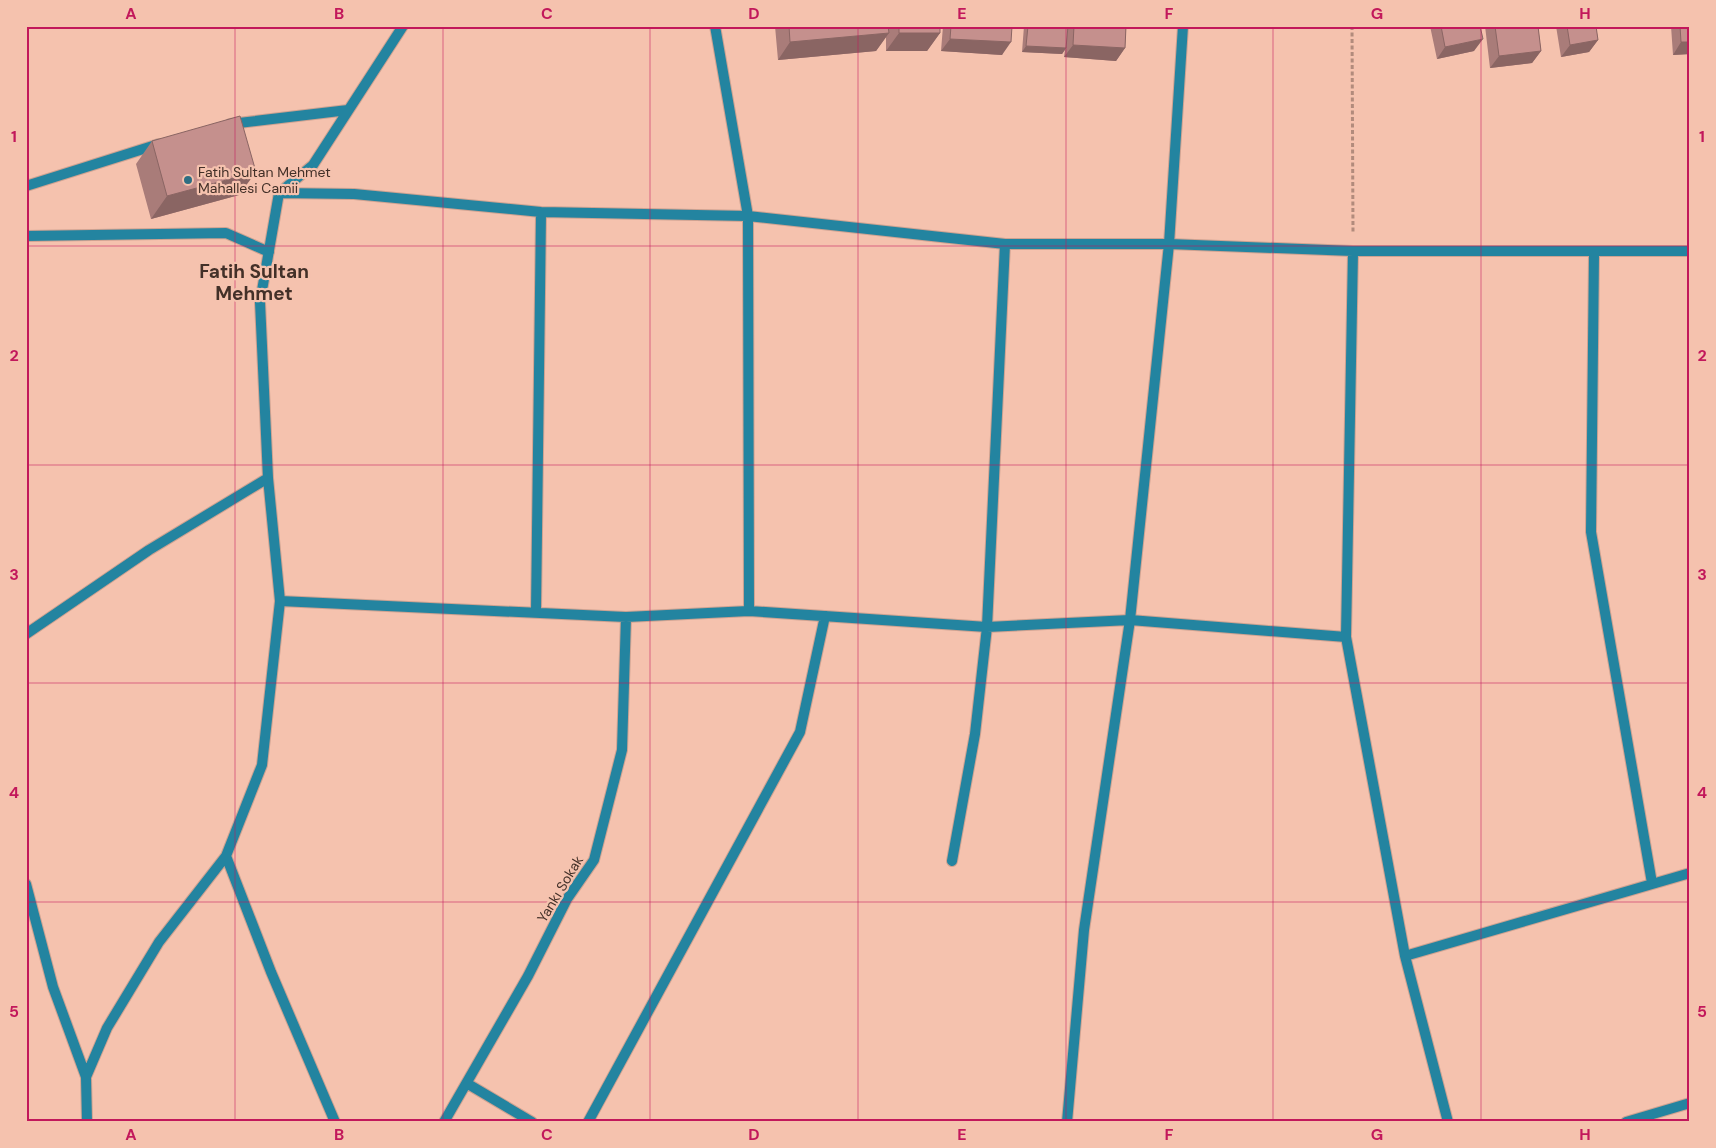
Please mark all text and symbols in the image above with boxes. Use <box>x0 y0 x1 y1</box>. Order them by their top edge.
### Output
text: A <box>125 3 137 24</box>
text: B <box>334 3 344 24</box>
text: C <box>541 3 553 24</box>
text: D <box>748 3 760 24</box>
text: E <box>957 3 967 24</box>
text: F <box>1165 3 1174 24</box>
text: G <box>1371 3 1383 24</box>
text: H <box>1579 3 1591 24</box>
text: 1 <box>11 126 17 147</box>
text: 1 <box>1699 126 1705 147</box>
place label: Fatih Sultan Mehmet Mahallesi Camii <box>198 163 331 197</box>
marker: Fatih Sultan Mehmet Mahallesi Camii <box>182 174 194 186</box>
district label: Fatih Sultan Mehmet <box>199 259 309 306</box>
text: 2 <box>9 345 19 366</box>
text: 2 <box>1697 345 1707 366</box>
text: 3 <box>9 564 19 585</box>
text: 3 <box>1697 564 1707 585</box>
text: 4 <box>9 782 19 803</box>
text: 4 <box>1697 782 1707 803</box>
street label: Yankı Sokak <box>533 852 587 926</box>
text: 5 <box>9 1001 19 1022</box>
text: 5 <box>1697 1001 1707 1022</box>
text: A <box>125 1124 137 1145</box>
text: B <box>334 1124 344 1145</box>
text: C <box>541 1124 553 1145</box>
text: D <box>748 1124 760 1145</box>
text: E <box>957 1124 967 1145</box>
text: F <box>1165 1124 1174 1145</box>
text: G <box>1371 1124 1383 1145</box>
text: H <box>1579 1124 1591 1145</box>

